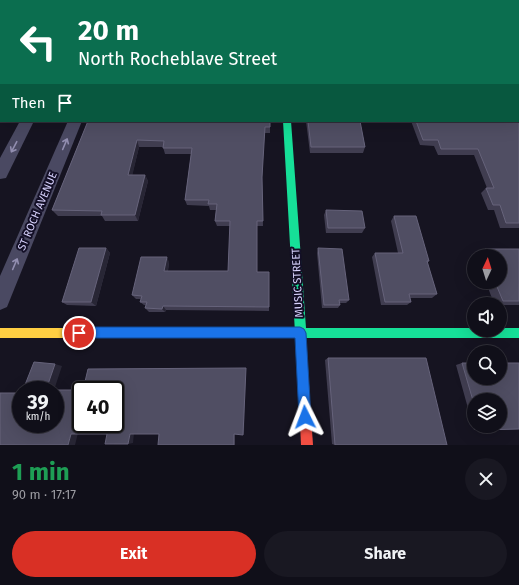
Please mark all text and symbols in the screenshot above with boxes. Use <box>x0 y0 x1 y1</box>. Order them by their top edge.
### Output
text: 20 m <box>78 14 139 47</box>
icon: left <box>12 16 64 68</box>
text: North Rocheblave Street <box>78 48 277 70</box>
icon: arrive <box>54 92 76 114</box>
text: Then <box>12 94 46 112</box>
one-way arrow <box>62 139 69 151</box>
one-way arrow <box>9 141 17 153</box>
street label: ST ROCH AVENUE <box>15 170 60 252</box>
street label: MUSIC STREET <box>289 248 306 318</box>
north arrow <box>467 249 507 289</box>
map controls <box>467 249 507 433</box>
one-way arrow <box>12 259 19 271</box>
button: sound <box>467 297 507 337</box>
pin <box>62 316 96 350</box>
icon: arrive <box>68 322 90 344</box>
button: search <box>467 345 507 385</box>
speed limit sign: 40 <box>72 381 124 433</box>
text: 39 <box>27 390 49 414</box>
button: layers <box>467 393 507 433</box>
position arrow <box>284 396 326 438</box>
text: km/h <box>26 411 50 423</box>
text: 1 min <box>12 458 70 486</box>
button: close <box>465 458 507 500</box>
text: 90 m · 17:17 <box>12 487 76 502</box>
button: Exit <box>12 531 256 577</box>
button: Share <box>264 531 507 577</box>

